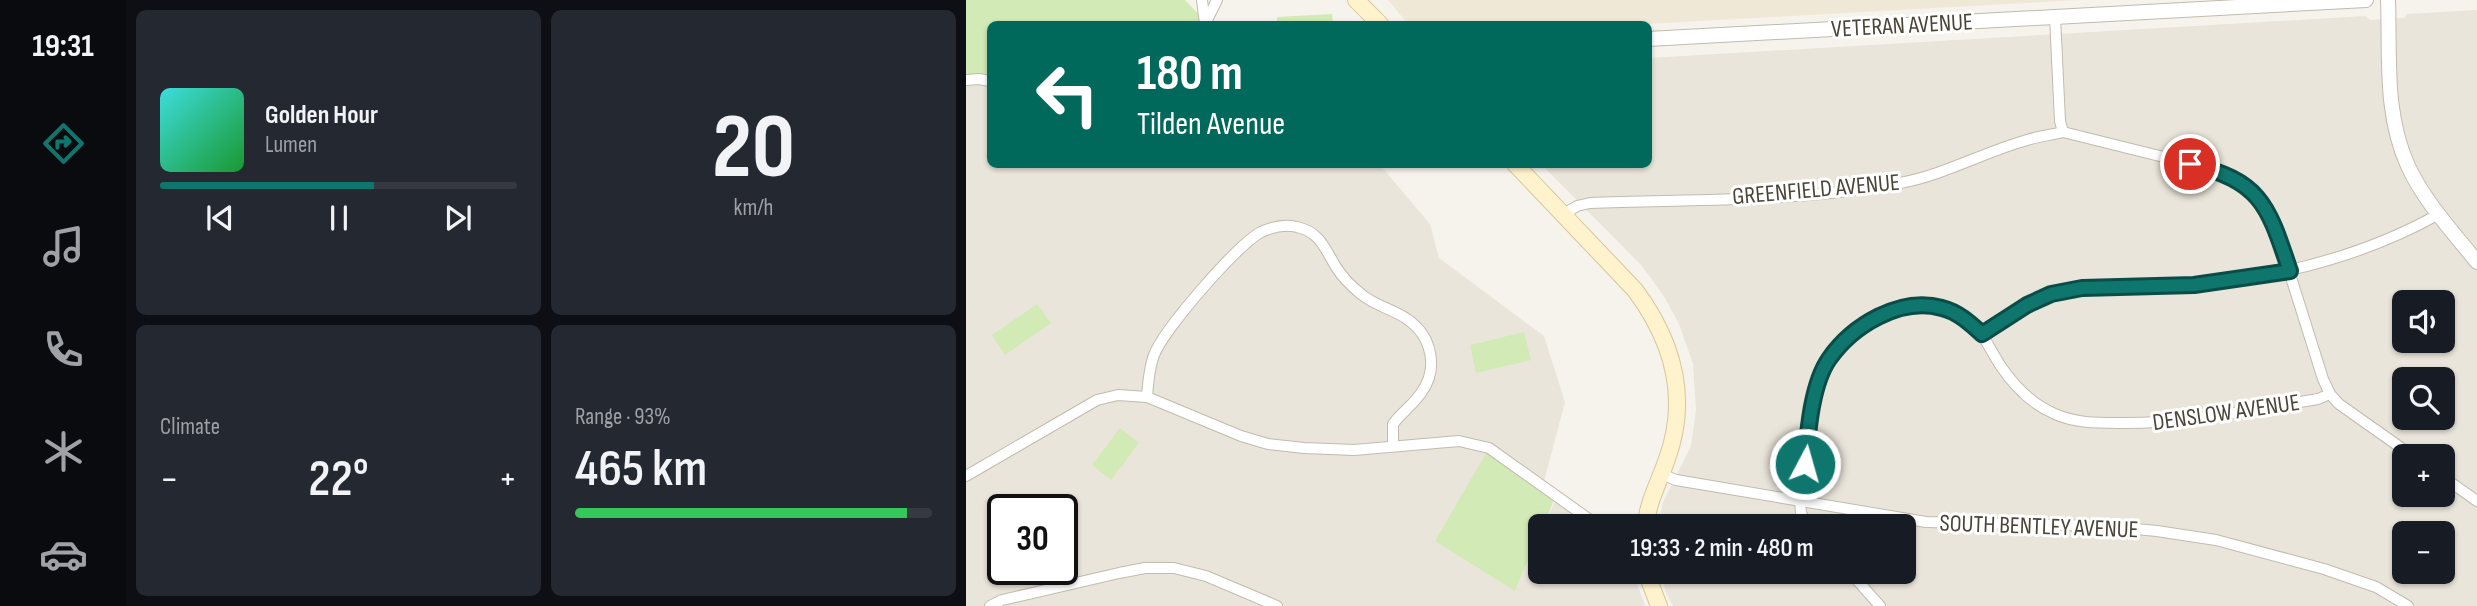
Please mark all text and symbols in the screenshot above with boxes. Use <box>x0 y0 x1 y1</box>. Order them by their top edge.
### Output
street label: VETERAN AVENUE <box>1830 7 1974 44</box>
text: 19:31 <box>32 27 94 66</box>
text: 180 m <box>1137 45 1243 104</box>
icon: left <box>1022 49 1113 140</box>
text: 20 <box>712 94 795 203</box>
text: Golden Hour <box>265 100 378 131</box>
text: Tilden Avenue <box>1137 105 1285 144</box>
icon: directions <box>39 119 88 168</box>
text: Lumen <box>265 131 317 159</box>
pin <box>2160 134 2220 194</box>
icon: arrive <box>2171 145 2209 183</box>
street label: GREENFIELD AVENUE <box>1731 168 1901 211</box>
text: km/h <box>734 194 773 222</box>
icon: previous <box>201 199 239 237</box>
icon: pause <box>320 199 358 237</box>
icon: next <box>439 199 477 237</box>
icon: music <box>39 222 88 271</box>
map controls <box>2392 290 2455 584</box>
button: sound <box>2392 290 2455 353</box>
icon: phone <box>39 325 88 374</box>
button: search <box>2392 367 2455 430</box>
street label: DENSLOW AVENUE <box>2151 388 2301 437</box>
text: Range · 93% <box>575 403 671 431</box>
text: Climate <box>160 413 220 441</box>
icon: climate <box>39 427 88 476</box>
position arrow <box>1768 427 1842 501</box>
text: 465 km <box>575 438 707 501</box>
button: + <box>2392 444 2455 507</box>
text: 22° <box>308 448 369 511</box>
text: − <box>160 457 179 502</box>
text: + <box>498 457 517 502</box>
speed limit sign: 30 <box>987 494 1078 585</box>
street label: SOUTH BENTLEY AVENUE <box>1939 509 2139 544</box>
button: − <box>2392 521 2455 584</box>
icon: car <box>39 530 88 579</box>
text: 19:33 · 2 min · 480 m <box>1630 533 1814 564</box>

